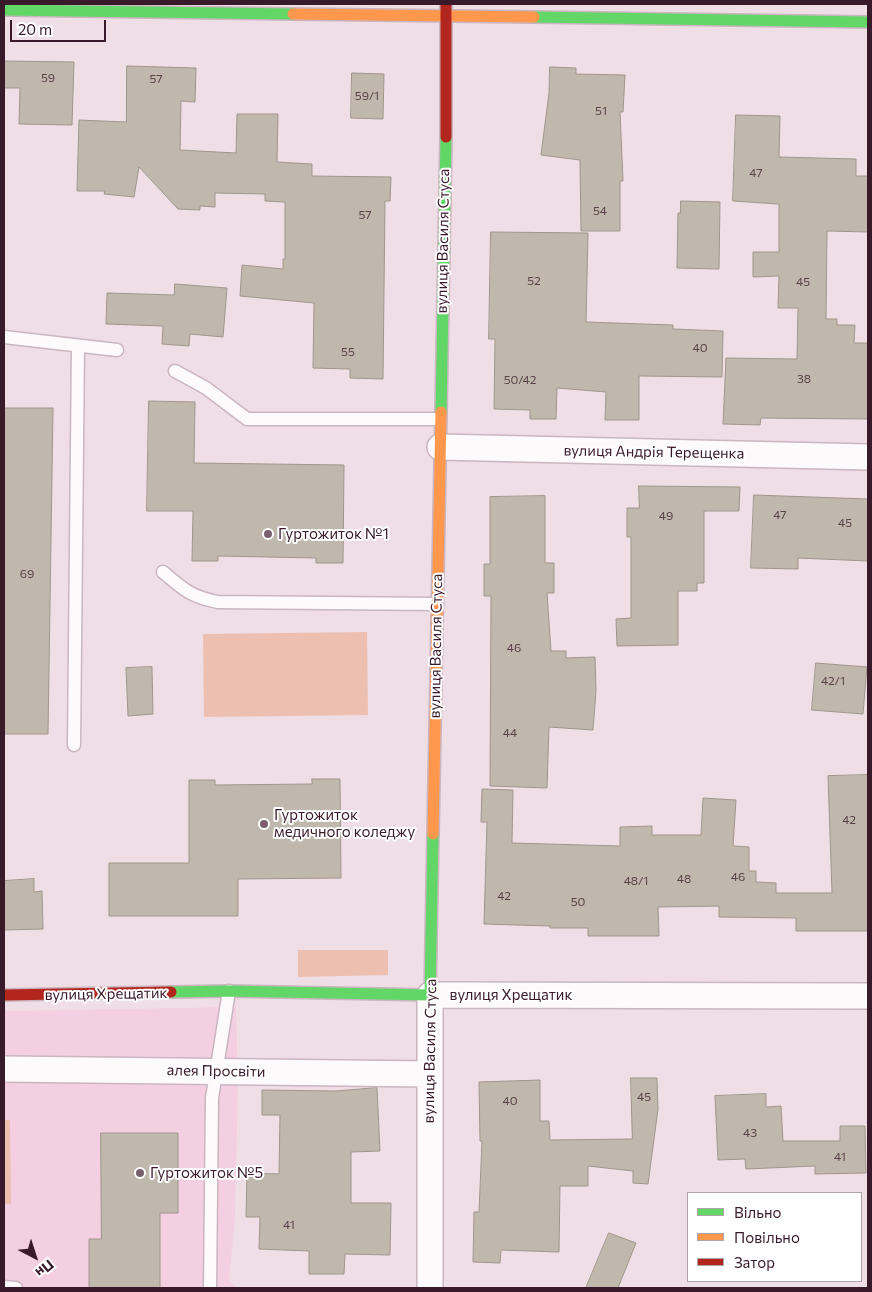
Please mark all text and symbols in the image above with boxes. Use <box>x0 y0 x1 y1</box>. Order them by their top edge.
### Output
scale bar <box>12 10 109 42</box>
text: 20 m <box>18 20 52 38</box>
house number: 59 <box>41 71 55 85</box>
house number: 57 <box>149 72 163 86</box>
house number: 59/1 <box>355 89 379 103</box>
house number: 51 <box>595 104 607 118</box>
house number: 47 <box>749 166 763 180</box>
street label: вулиця Василя Стуса <box>433 169 453 313</box>
house number: 54 <box>593 204 607 218</box>
house number: 57 <box>358 208 372 222</box>
house number: 52 <box>527 274 541 288</box>
house number: 45 <box>796 275 810 289</box>
house number: 40 <box>692 341 708 355</box>
house number: 55 <box>341 345 355 359</box>
house number: 38 <box>797 372 811 386</box>
house number: 50/42 <box>504 373 536 387</box>
street label: вулиця Андрія Терещенка <box>563 441 745 463</box>
house number: 47 <box>773 508 787 522</box>
house number: 49 <box>659 509 673 523</box>
house number: 45 <box>838 516 852 530</box>
place label: Гуртожиток №1 <box>278 525 389 543</box>
marker: Гуртожиток №1 <box>262 528 274 540</box>
house number: 69 <box>20 567 34 581</box>
street label: вулиця Василя Стуса <box>426 574 446 718</box>
house number: 46 <box>507 641 521 655</box>
house number: 42/1 <box>821 674 845 688</box>
house number: 44 <box>503 726 517 740</box>
place label: Гуртожиток медичного коледжу <box>274 806 415 841</box>
house number: 42 <box>842 813 856 827</box>
marker: Гуртожиток медичного коледжу <box>258 818 270 830</box>
house number: 46 <box>731 870 745 884</box>
house number: 48 <box>677 872 691 886</box>
house number: 48/1 <box>624 874 648 888</box>
house number: 42 <box>497 889 511 903</box>
house number: 50 <box>571 895 585 909</box>
street label: вулиця Василя Стуса <box>420 979 440 1123</box>
street label: вулиця Хрещатик <box>44 984 168 1004</box>
street label: вулиця Хрещатик <box>450 986 572 1004</box>
street label: алея Просвіти <box>166 1061 266 1081</box>
house number: 45 <box>637 1090 651 1104</box>
house number: 40 <box>502 1094 518 1108</box>
house number: 43 <box>743 1126 757 1140</box>
house number: 41 <box>834 1150 846 1164</box>
place label: Гуртожиток №5 <box>150 1164 263 1182</box>
marker: Гуртожиток №5 <box>134 1167 146 1179</box>
legend <box>687 1192 862 1282</box>
text: Вільно <box>734 1203 781 1221</box>
house number: 41 <box>283 1218 295 1232</box>
text: Повільно <box>734 1228 800 1246</box>
north arrow <box>10 1232 60 1282</box>
text: Затор <box>734 1253 775 1271</box>
text: Пн <box>32 1256 58 1281</box>

